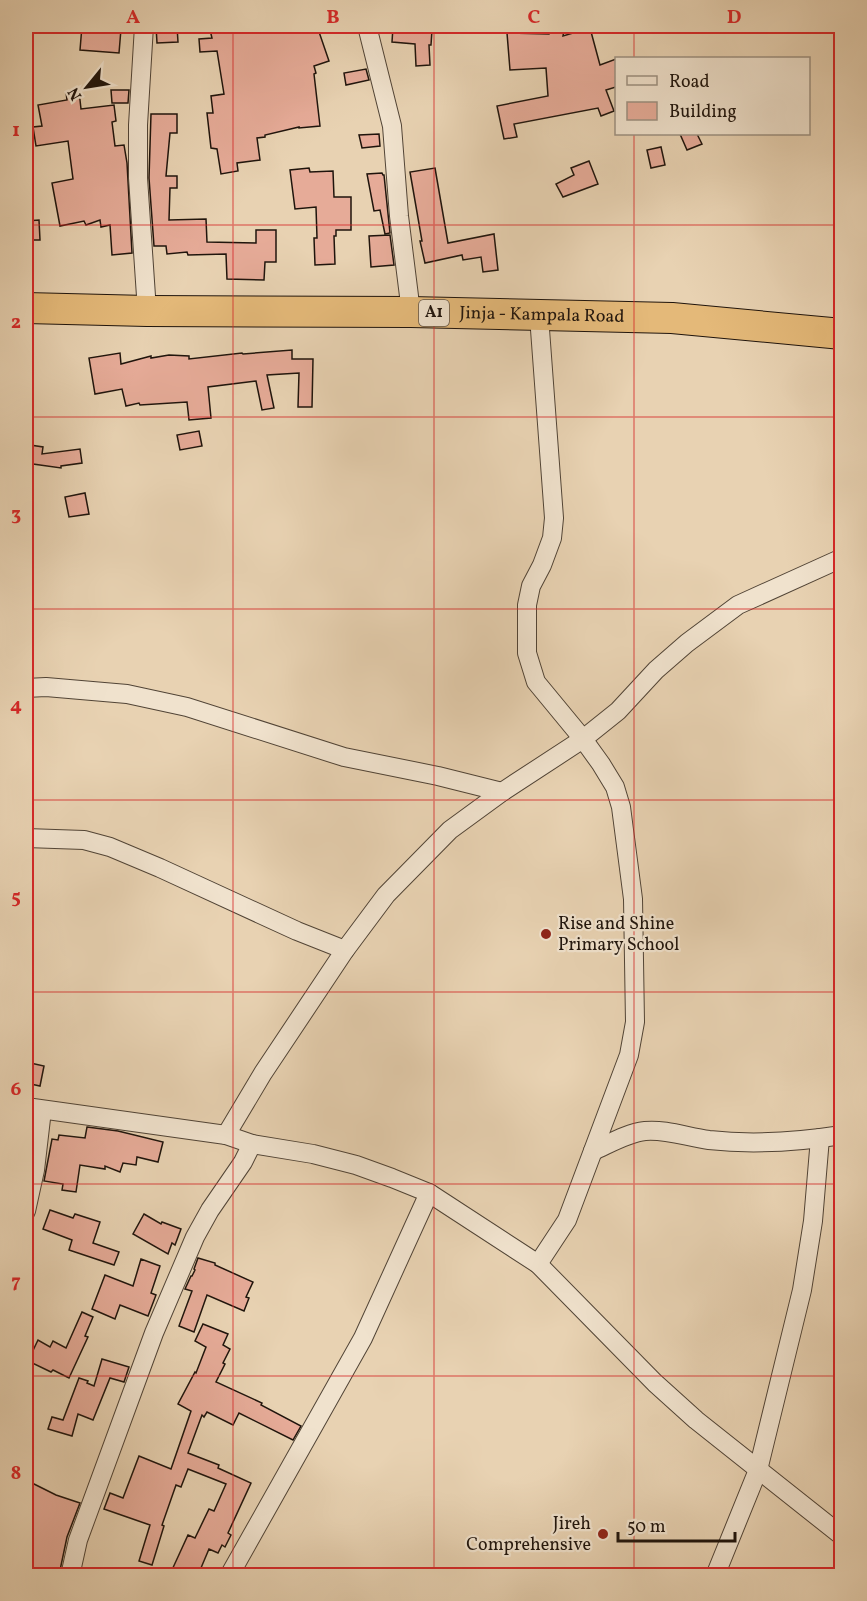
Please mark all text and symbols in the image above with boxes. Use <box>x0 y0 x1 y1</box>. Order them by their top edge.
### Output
text: A <box>126 4 140 32</box>
text: B <box>326 4 340 32</box>
text: C <box>528 4 541 32</box>
text: D <box>727 4 741 32</box>
north arrow <box>57 57 117 117</box>
legend <box>615 57 810 135</box>
text: Road <box>669 70 710 95</box>
text: N <box>63 83 88 104</box>
text: Building <box>669 100 737 125</box>
text: 1 <box>12 117 20 145</box>
road number: A1 <box>419 300 449 326</box>
street label: Jinja - Kampala Road <box>459 301 625 329</box>
text: 2 <box>11 309 21 337</box>
text: 3 <box>11 501 21 529</box>
text: 4 <box>10 692 22 720</box>
text: 5 <box>11 884 21 912</box>
place label: Rise and Shine Primary School <box>558 912 679 958</box>
marker: Rise and Shine Primary School <box>539 927 553 941</box>
text: 6 <box>11 1076 22 1104</box>
text: 7 <box>11 1268 21 1296</box>
text: 8 <box>11 1460 21 1488</box>
scale bar <box>618 1505 735 1543</box>
place label: Jireh Comprehensive <box>466 1512 591 1558</box>
text: 50 m <box>627 1515 666 1540</box>
marker: Jireh Comprehensive <box>596 1527 610 1541</box>

